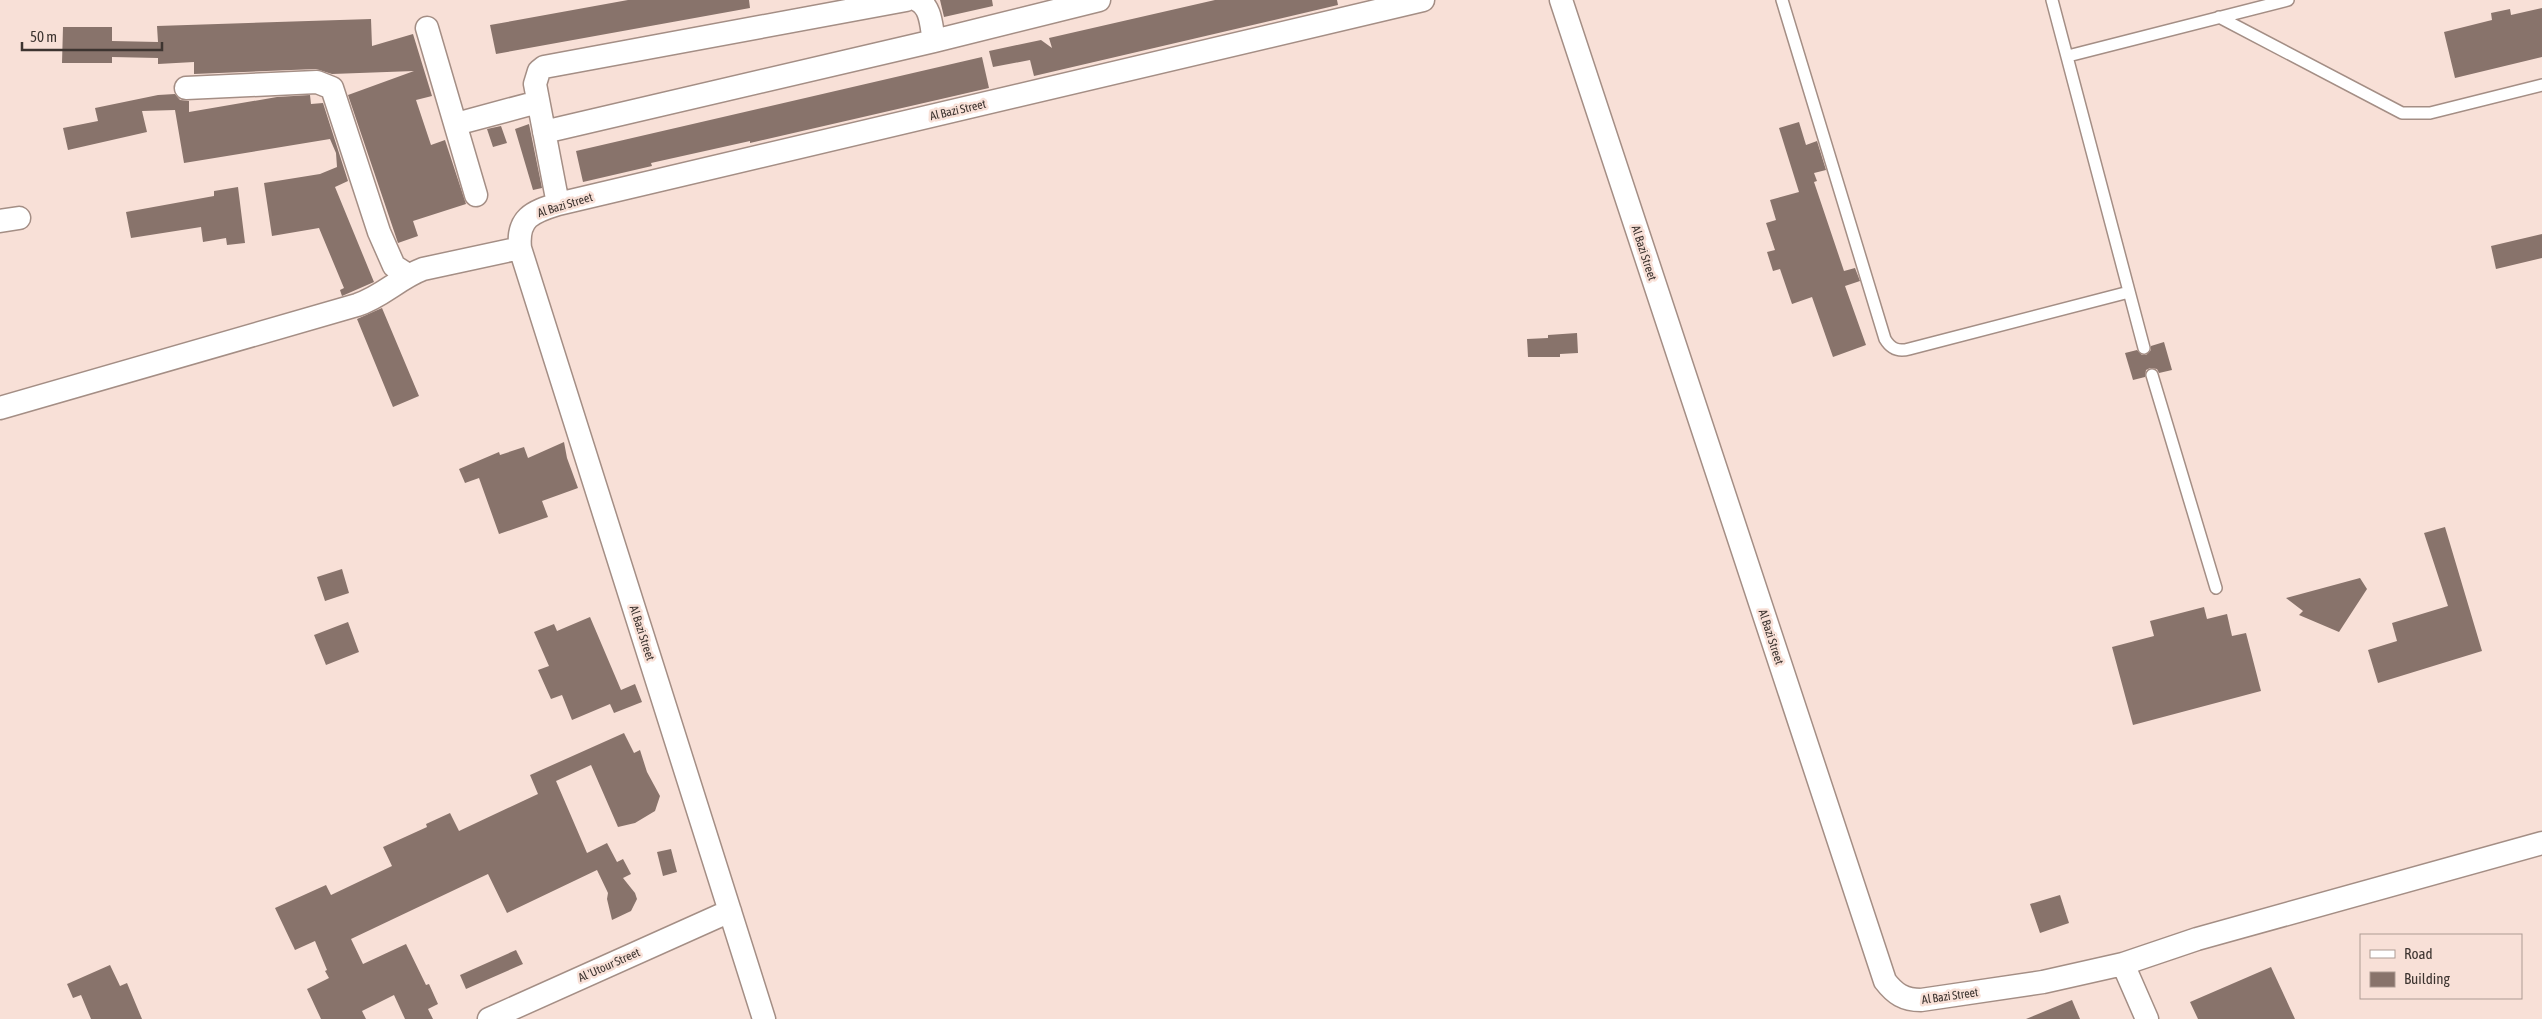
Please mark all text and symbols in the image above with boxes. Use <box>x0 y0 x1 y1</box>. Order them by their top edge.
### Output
scale bar <box>22 20 162 52</box>
text: 50 m <box>30 28 57 45</box>
street label: Al Bazi Street <box>929 97 988 123</box>
street label: Al Bazi Street <box>536 190 595 220</box>
street label: Al Bazi Street <box>1629 224 1660 283</box>
street label: Al Bazi Street <box>627 604 658 663</box>
street label: Al Bazi Street <box>1756 608 1787 667</box>
legend <box>2360 934 2522 999</box>
street label: Al 'Utour Street <box>576 945 643 985</box>
text: Road <box>2404 945 2433 962</box>
text: Building <box>2404 970 2450 987</box>
street label: Al Bazi Street <box>1921 985 1980 1007</box>

